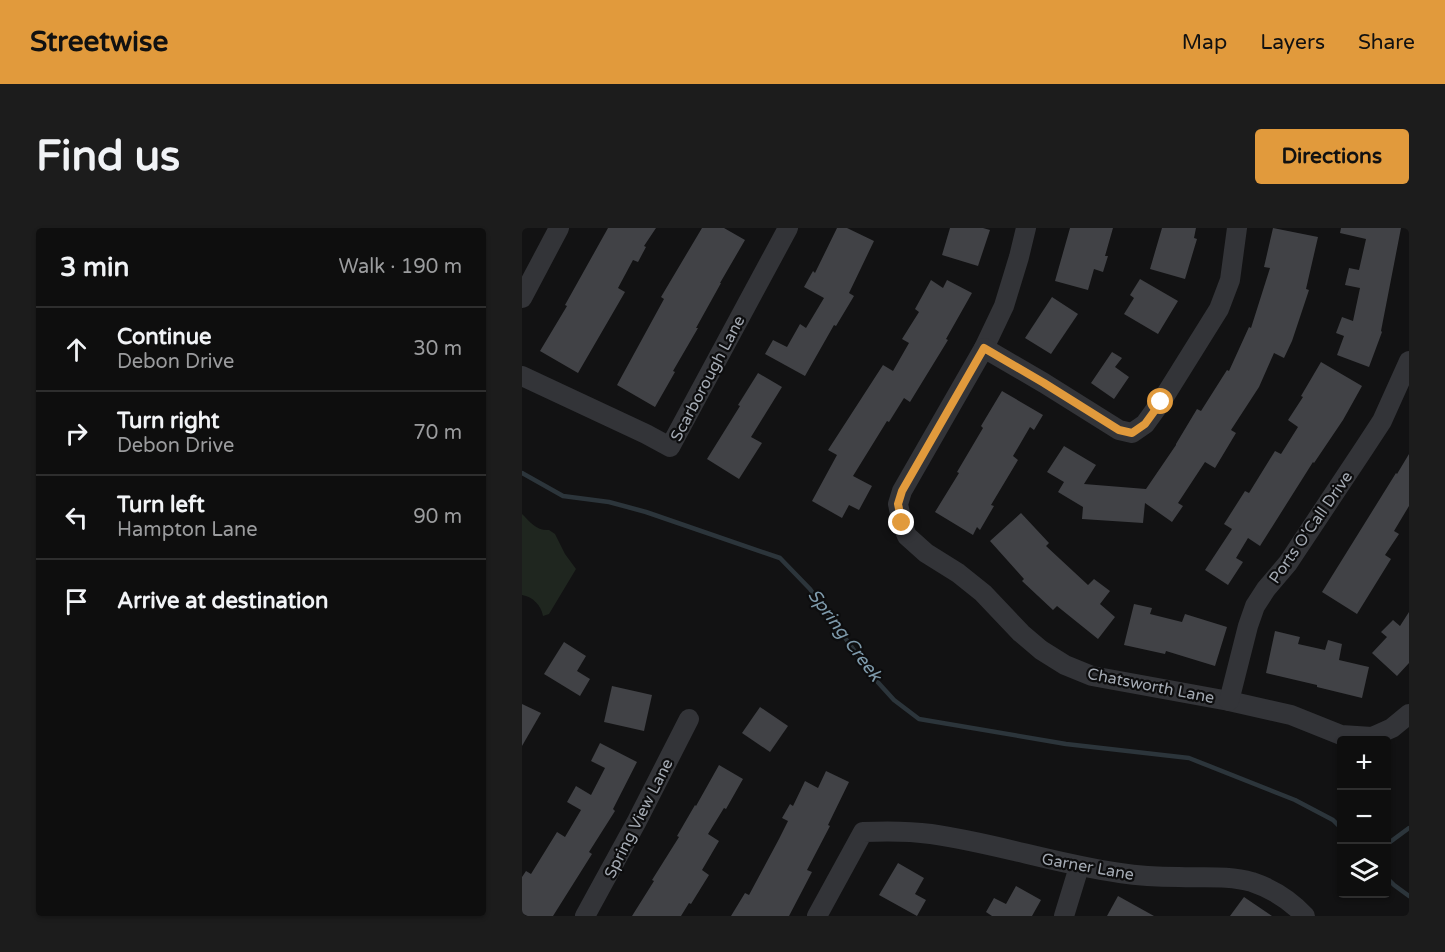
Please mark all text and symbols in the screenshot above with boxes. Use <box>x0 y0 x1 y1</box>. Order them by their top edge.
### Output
text: Streetwise <box>30 25 168 59</box>
text: Map <box>1182 30 1227 55</box>
text: Layers <box>1260 30 1325 55</box>
text: Share <box>1358 30 1415 55</box>
button: Directions <box>1255 129 1409 184</box>
text: Find us <box>36 131 180 182</box>
text: 3 min <box>60 252 129 283</box>
text: Walk · 190 m <box>339 255 462 279</box>
street label: Scarborough Lane <box>666 312 750 445</box>
text: Continue <box>117 324 212 350</box>
icon: ahead <box>60 333 93 366</box>
text: 30 m <box>413 337 462 361</box>
text: Debon Drive <box>117 350 234 374</box>
route start <box>1147 388 1173 414</box>
text: Turn right <box>117 408 219 434</box>
icon: right <box>60 417 93 450</box>
text: 70 m <box>413 421 462 445</box>
text: Debon Drive <box>117 434 234 458</box>
street label: Ports O'Call Drive <box>1265 468 1357 588</box>
text: Turn left <box>117 492 205 518</box>
icon: left <box>60 501 93 534</box>
text: 90 m <box>413 505 462 529</box>
route end <box>888 509 914 535</box>
text: Hampton Lane <box>117 518 258 542</box>
icon: arrive <box>60 585 93 618</box>
water label: Spring Creek <box>803 585 888 686</box>
text: Arrive at destination <box>117 588 328 614</box>
street label: Chatsworth Lane <box>1086 664 1216 708</box>
map controls <box>1337 736 1391 898</box>
button: + <box>1337 736 1391 790</box>
street label: Spring View Lane <box>600 755 678 882</box>
button: − <box>1337 790 1391 844</box>
button: layers <box>1337 844 1391 898</box>
street label: Garner Lane <box>1040 849 1136 885</box>

